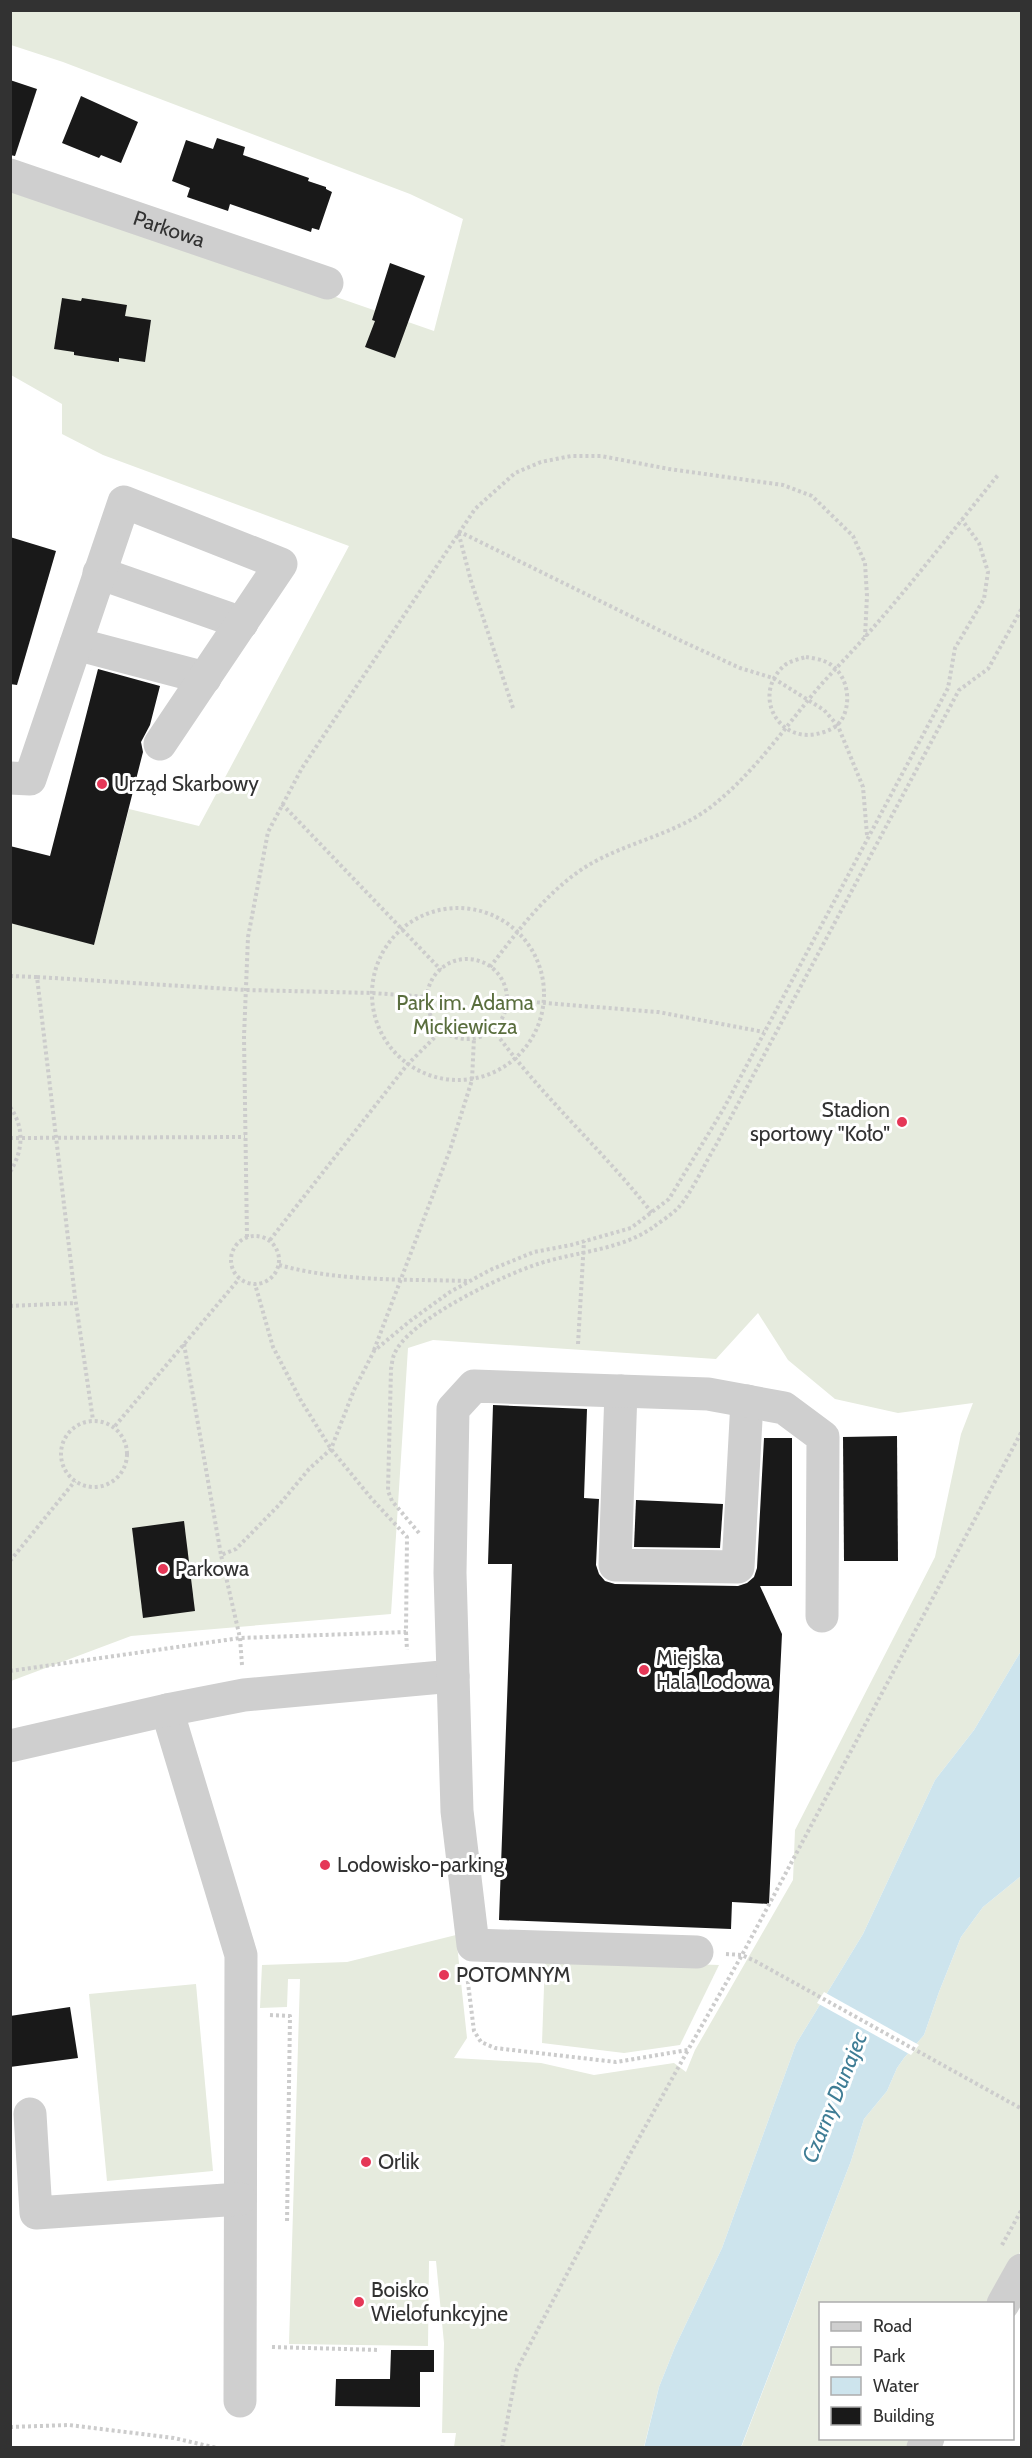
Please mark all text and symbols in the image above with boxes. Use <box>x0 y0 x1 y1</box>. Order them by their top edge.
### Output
street label: Parkowa <box>130 205 208 252</box>
place label: Urząd Skarbowy <box>114 771 259 796</box>
marker: Urząd Skarbowy <box>95 777 109 791</box>
park label: Park im. Adama Mickiewicza <box>396 990 534 1039</box>
place label: Stadion sportowy "Koło" <box>750 1097 890 1146</box>
marker: Stadion sportowy "Koło" <box>895 1115 909 1129</box>
place label: Parkowa <box>175 1556 249 1581</box>
marker: Parkowa <box>156 1562 170 1576</box>
place label: Miejska Hala Lodowa <box>656 1645 771 1694</box>
marker: Miejska Hala Lodowa <box>637 1663 651 1677</box>
place label: Lodowisko-parking <box>337 1852 505 1877</box>
marker: Lodowisko-parking <box>318 1858 332 1872</box>
place label: POTOMNYM <box>456 1962 571 1987</box>
marker: POTOMNYM <box>437 1968 451 1982</box>
water label: Czarny Dunajec <box>796 2027 873 2167</box>
place label: Orlik <box>378 2149 420 2174</box>
marker: Orlik <box>359 2155 373 2169</box>
place label: Boisko Wielofunkcyjne <box>371 2277 508 2327</box>
marker: Boisko Wielofunkcyjne <box>352 2295 366 2309</box>
legend <box>819 2302 1014 2440</box>
text: Road <box>873 2315 912 2337</box>
text: Park <box>873 2345 906 2367</box>
text: Water <box>873 2375 919 2397</box>
text: Building <box>873 2405 935 2427</box>

